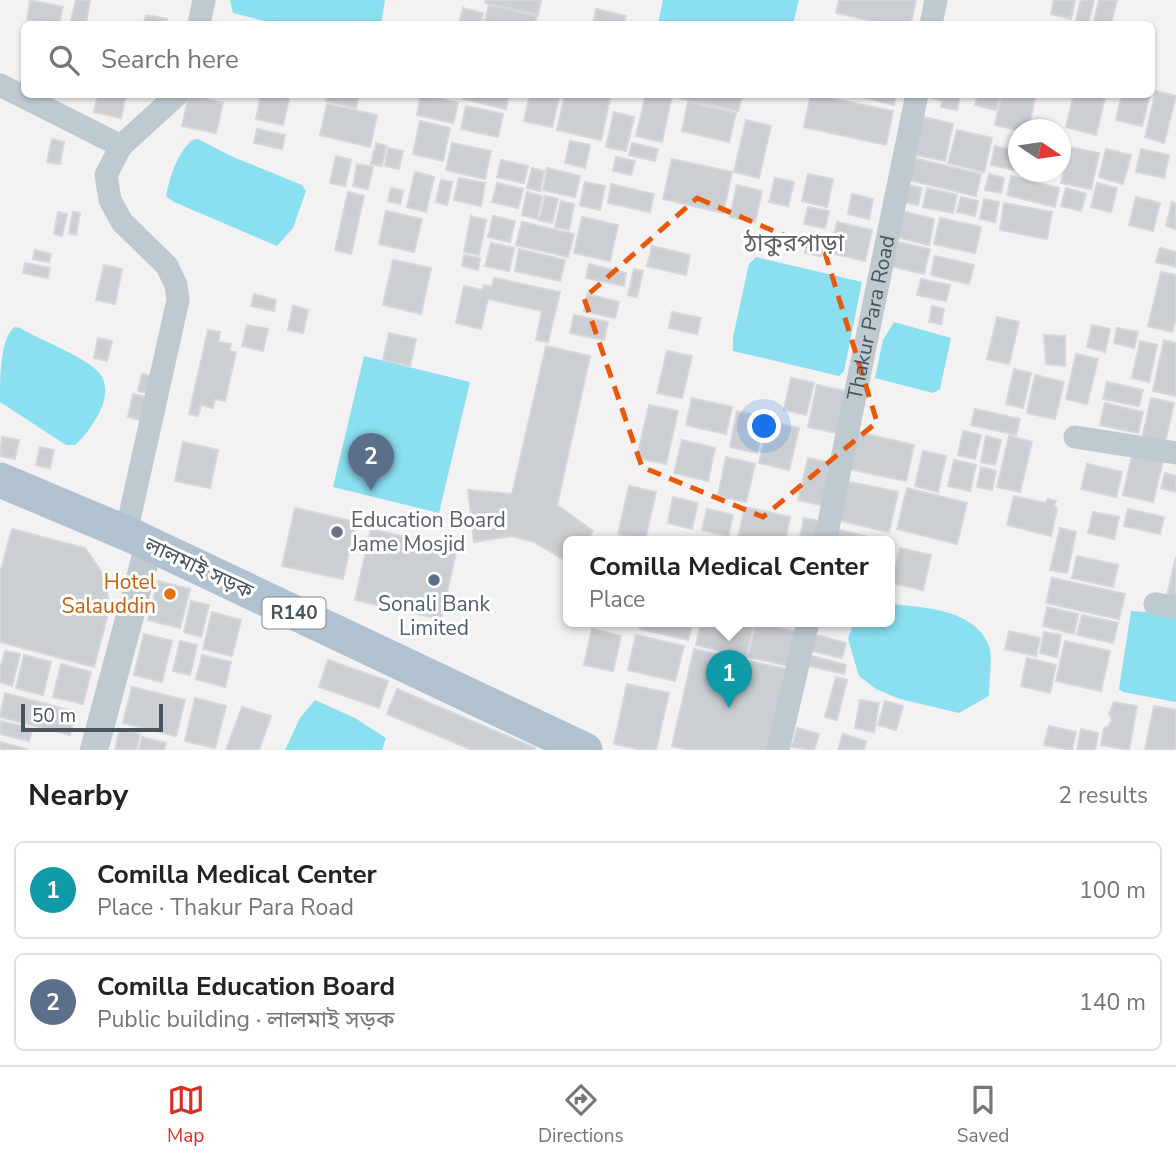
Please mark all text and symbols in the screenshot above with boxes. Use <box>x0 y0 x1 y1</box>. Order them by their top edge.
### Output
search box <box>21 21 1155 98</box>
icon: search <box>45 41 83 79</box>
text: Search here <box>101 42 239 77</box>
north arrow <box>1008 119 1071 182</box>
district label: ঠাকুরপাড়া <box>743 227 845 259</box>
street label: Thakur Para Road <box>840 233 902 403</box>
your location <box>747 409 781 443</box>
pin: 2 <box>348 433 394 491</box>
place label: Education Board Jame Mosjid <box>350 506 506 558</box>
marker: Education Board Jame Mosjid <box>329 524 345 540</box>
street label: লালমাই সড়ক <box>139 530 259 606</box>
popup <box>563 536 895 627</box>
text: Comilla Medical Center <box>589 549 869 584</box>
place label: Hotel Salauddin <box>62 568 157 620</box>
marker: Sonali Bank Limited <box>426 572 442 588</box>
text: Place <box>589 584 645 615</box>
marker: Hotel Salauddin <box>162 586 178 602</box>
place label: Sonali Bank Limited <box>378 590 490 642</box>
road number: R140 <box>262 598 326 628</box>
pin: 1 <box>706 650 752 708</box>
scale bar <box>21 701 163 733</box>
text: 50 m <box>32 703 76 729</box>
text: Nearby <box>28 775 128 816</box>
text: 2 results <box>1058 780 1148 811</box>
text: Comilla Medical Center <box>97 857 377 892</box>
text: 1 <box>46 875 60 906</box>
text: 100 m <box>1079 875 1146 906</box>
text: Place · Thakur Para Road <box>97 892 354 923</box>
text: Comilla Education Board <box>97 969 395 1004</box>
text: 2 <box>46 987 60 1018</box>
text: 140 m <box>1079 987 1146 1018</box>
text: Public building · লালমাই সড়ক <box>97 1004 395 1035</box>
tab: Map <box>167 1081 205 1149</box>
tab: Directions <box>538 1081 624 1149</box>
tab: Saved <box>957 1081 1009 1149</box>

